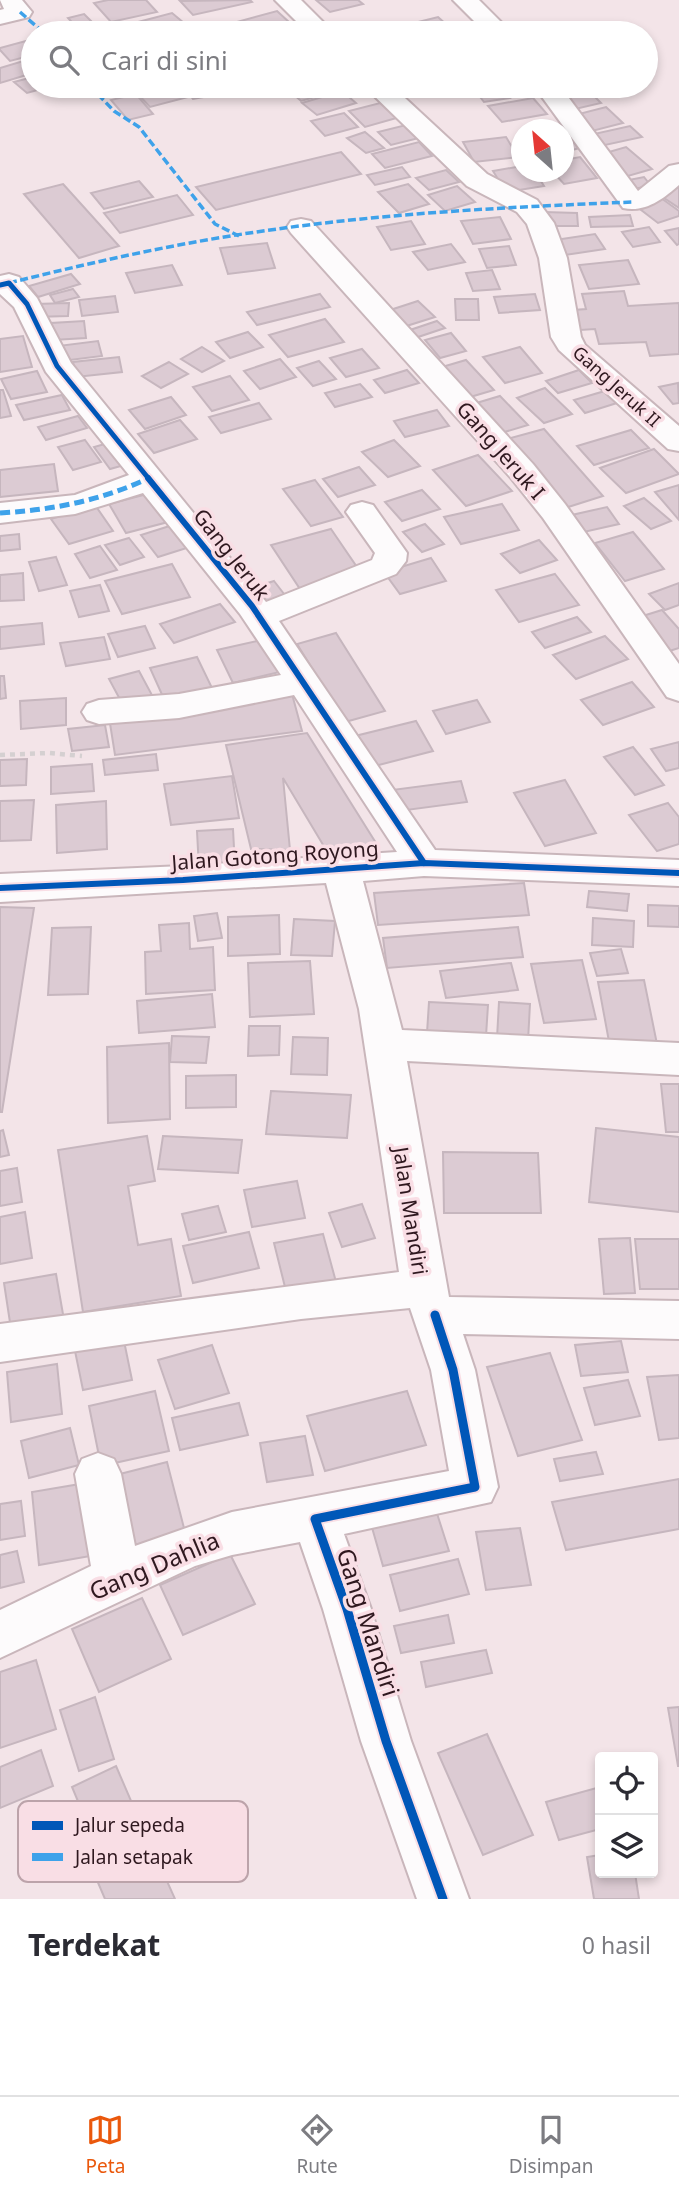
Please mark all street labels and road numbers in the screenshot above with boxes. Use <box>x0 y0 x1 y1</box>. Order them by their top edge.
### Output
street label: Gang Jeruk II <box>568 340 666 432</box>
street label: Gang Jeruk I <box>451 395 551 505</box>
street label: Gang Jeruk <box>187 502 277 606</box>
street label: Jalan Gotong Royong <box>169 834 379 876</box>
street label: Jalan Mandiri <box>387 1143 435 1277</box>
street label: Gang Dahlia <box>84 1523 224 1607</box>
street label: Gang Mandiri <box>330 1544 408 1700</box>

